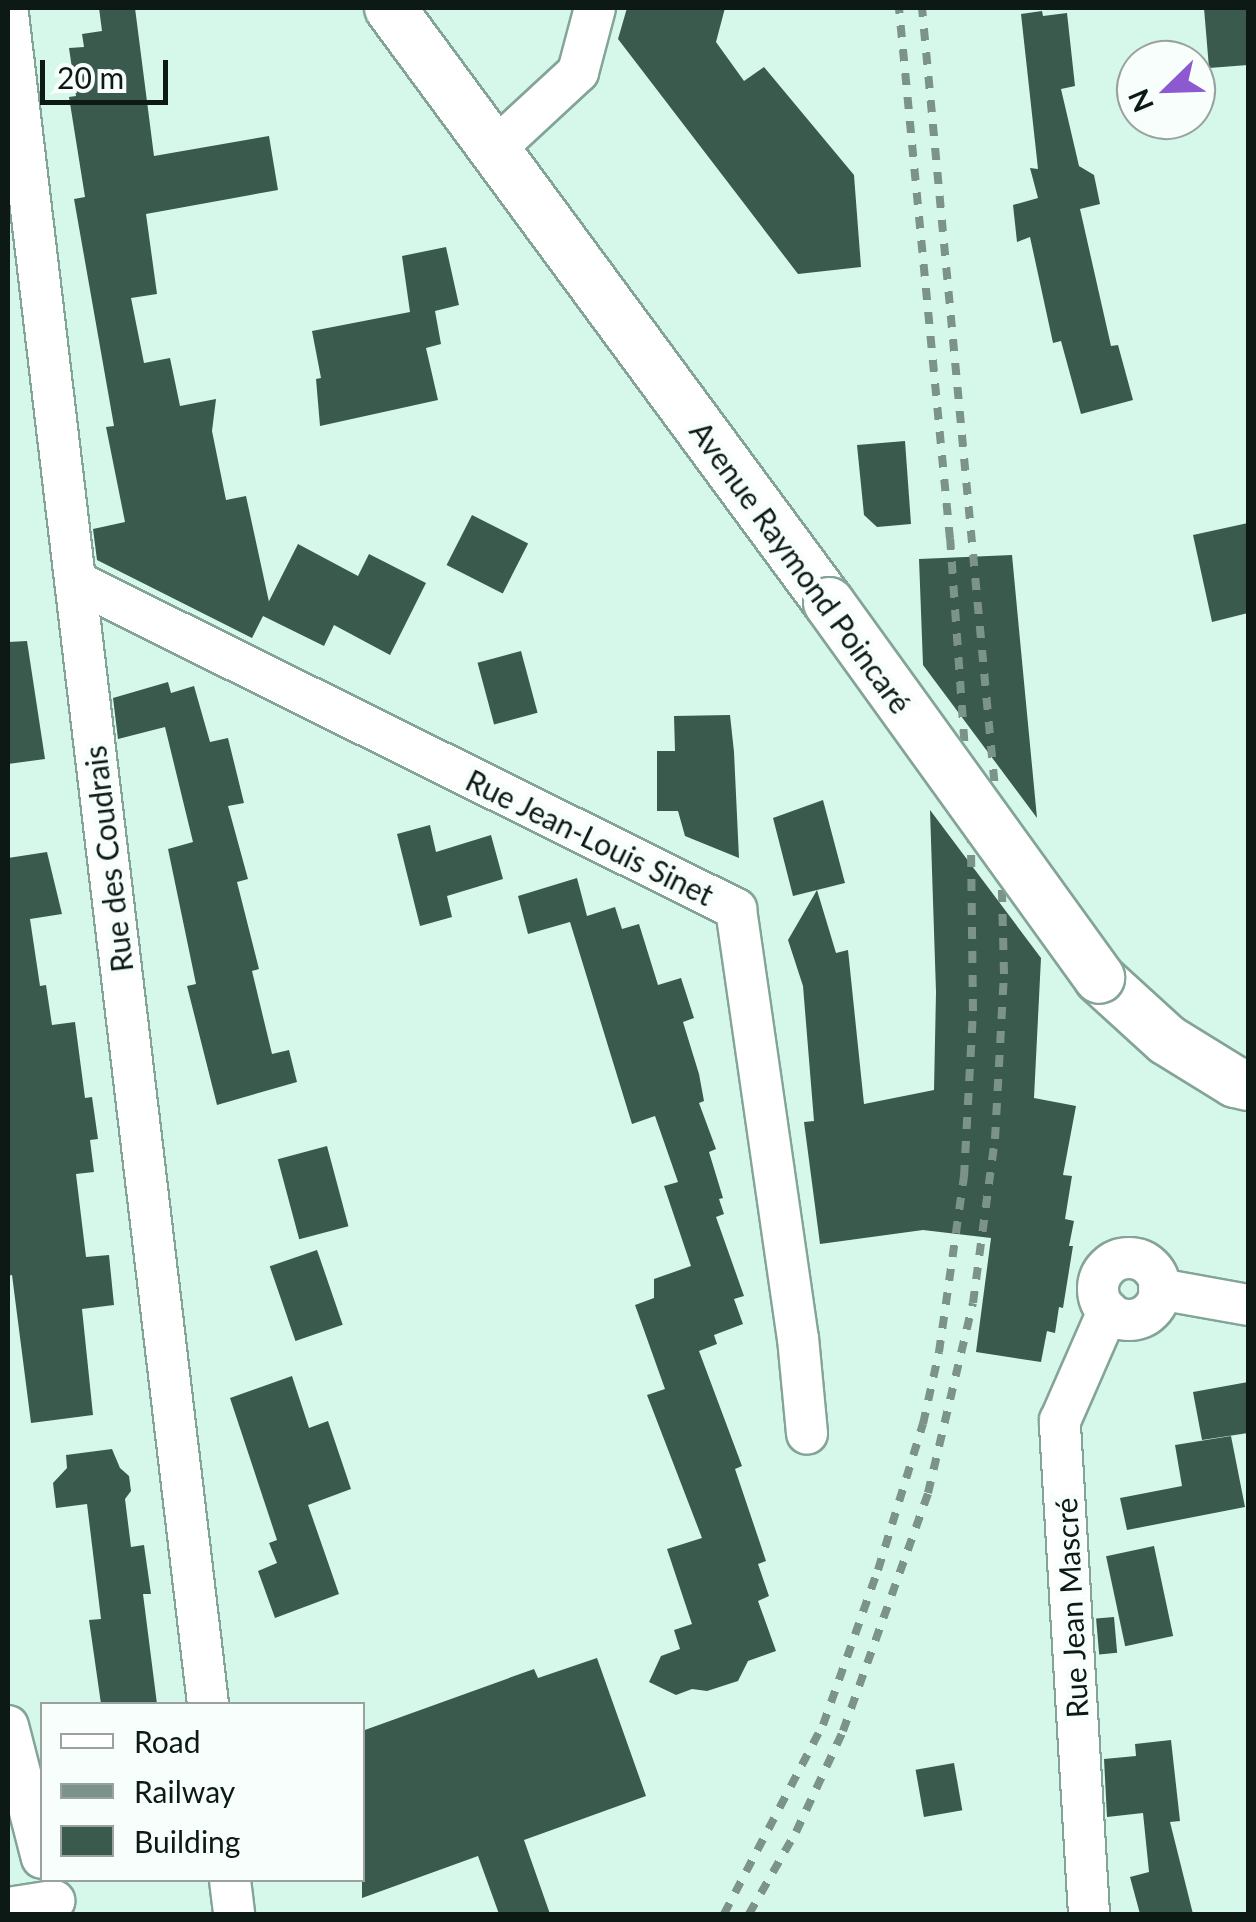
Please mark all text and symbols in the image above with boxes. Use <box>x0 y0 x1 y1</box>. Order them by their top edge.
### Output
scale bar <box>45 40 172 102</box>
north arrow <box>1116 40 1216 140</box>
text: 20 m <box>57 59 124 95</box>
text: N <box>1120 84 1160 118</box>
street label: Avenue Raymond Poincaré <box>683 414 919 720</box>
street label: Rue des Coudrais <box>76 744 140 974</box>
street label: Rue Jean-Louis Sinet <box>460 761 720 913</box>
street label: Rue Jean Mascré <box>1047 1496 1095 1720</box>
legend <box>40 1702 365 1882</box>
text: Road <box>134 1723 201 1759</box>
text: Railway <box>134 1773 235 1809</box>
text: Building <box>134 1823 240 1859</box>

